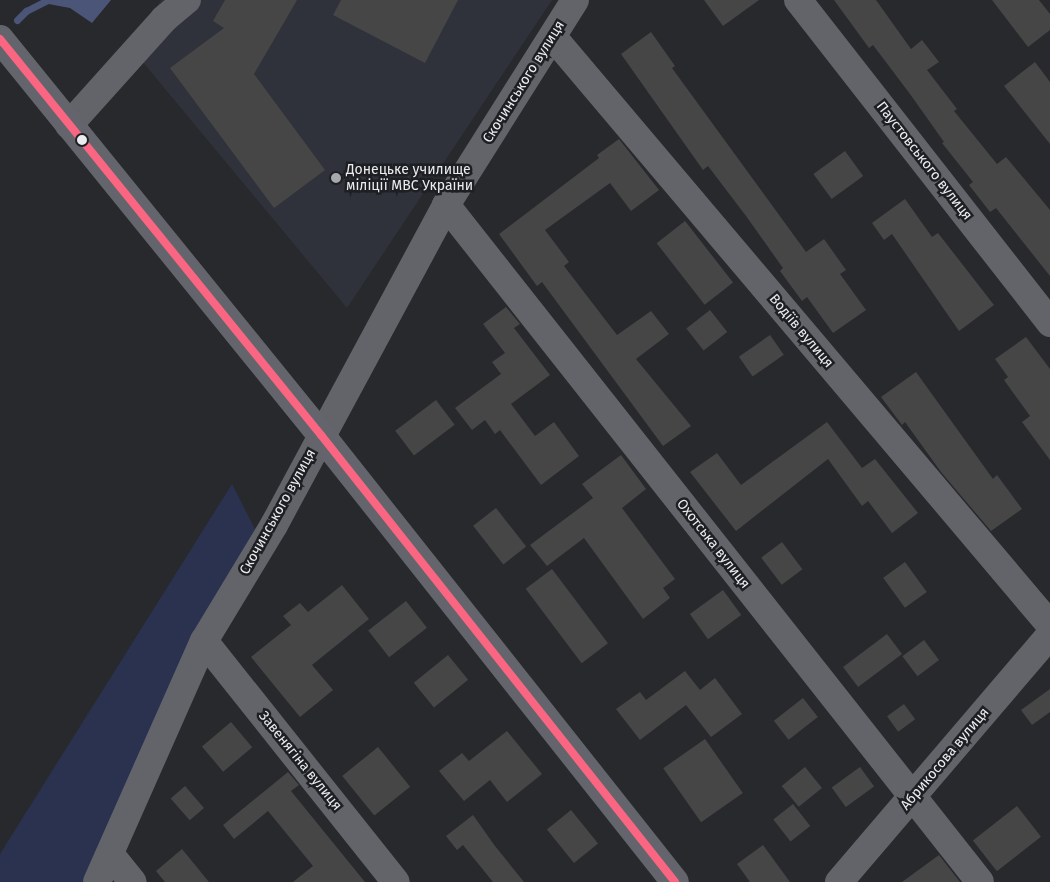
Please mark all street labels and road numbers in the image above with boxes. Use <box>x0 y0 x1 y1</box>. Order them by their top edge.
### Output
street label: Скочинського вулиця <box>480 18 568 146</box>
street label: Паустовського вулиця <box>872 98 976 224</box>
street label: Водіїв вулиця <box>765 291 837 371</box>
street label: Скочинського вулиця <box>236 446 320 578</box>
street label: Охотська вулиця <box>673 496 753 592</box>
street label: Абрикосова вулиця <box>897 704 993 814</box>
street label: Завенягіна вулиця <box>255 708 345 814</box>

